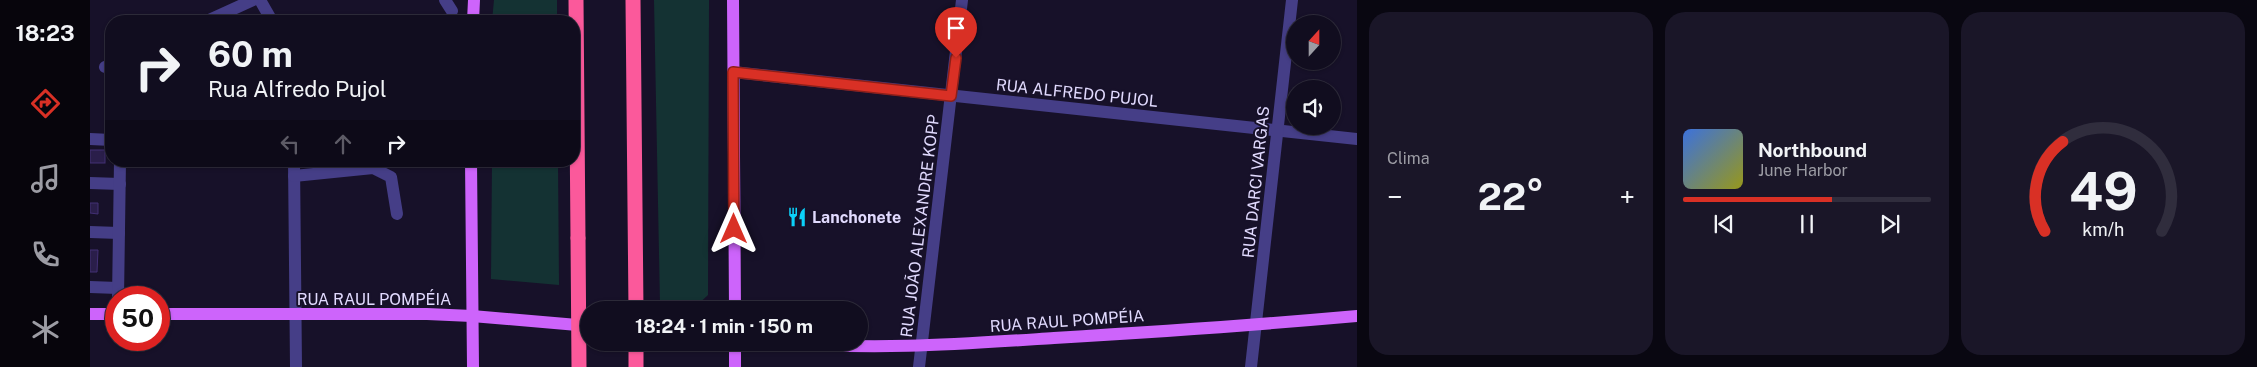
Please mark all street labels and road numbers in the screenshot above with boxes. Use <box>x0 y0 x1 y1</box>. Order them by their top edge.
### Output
street label: RUA ALFREDO PUJOL <box>995 75 1159 111</box>
street label: RUA DARCI VARGAS <box>1239 105 1273 259</box>
street label: RUA JOÃO ALEXANDRE KOPP <box>896 113 943 338</box>
street label: RUA RAUL POMPÉIA <box>297 289 451 309</box>
street label: RUA RAUL POMPÉIA <box>989 305 1145 336</box>

